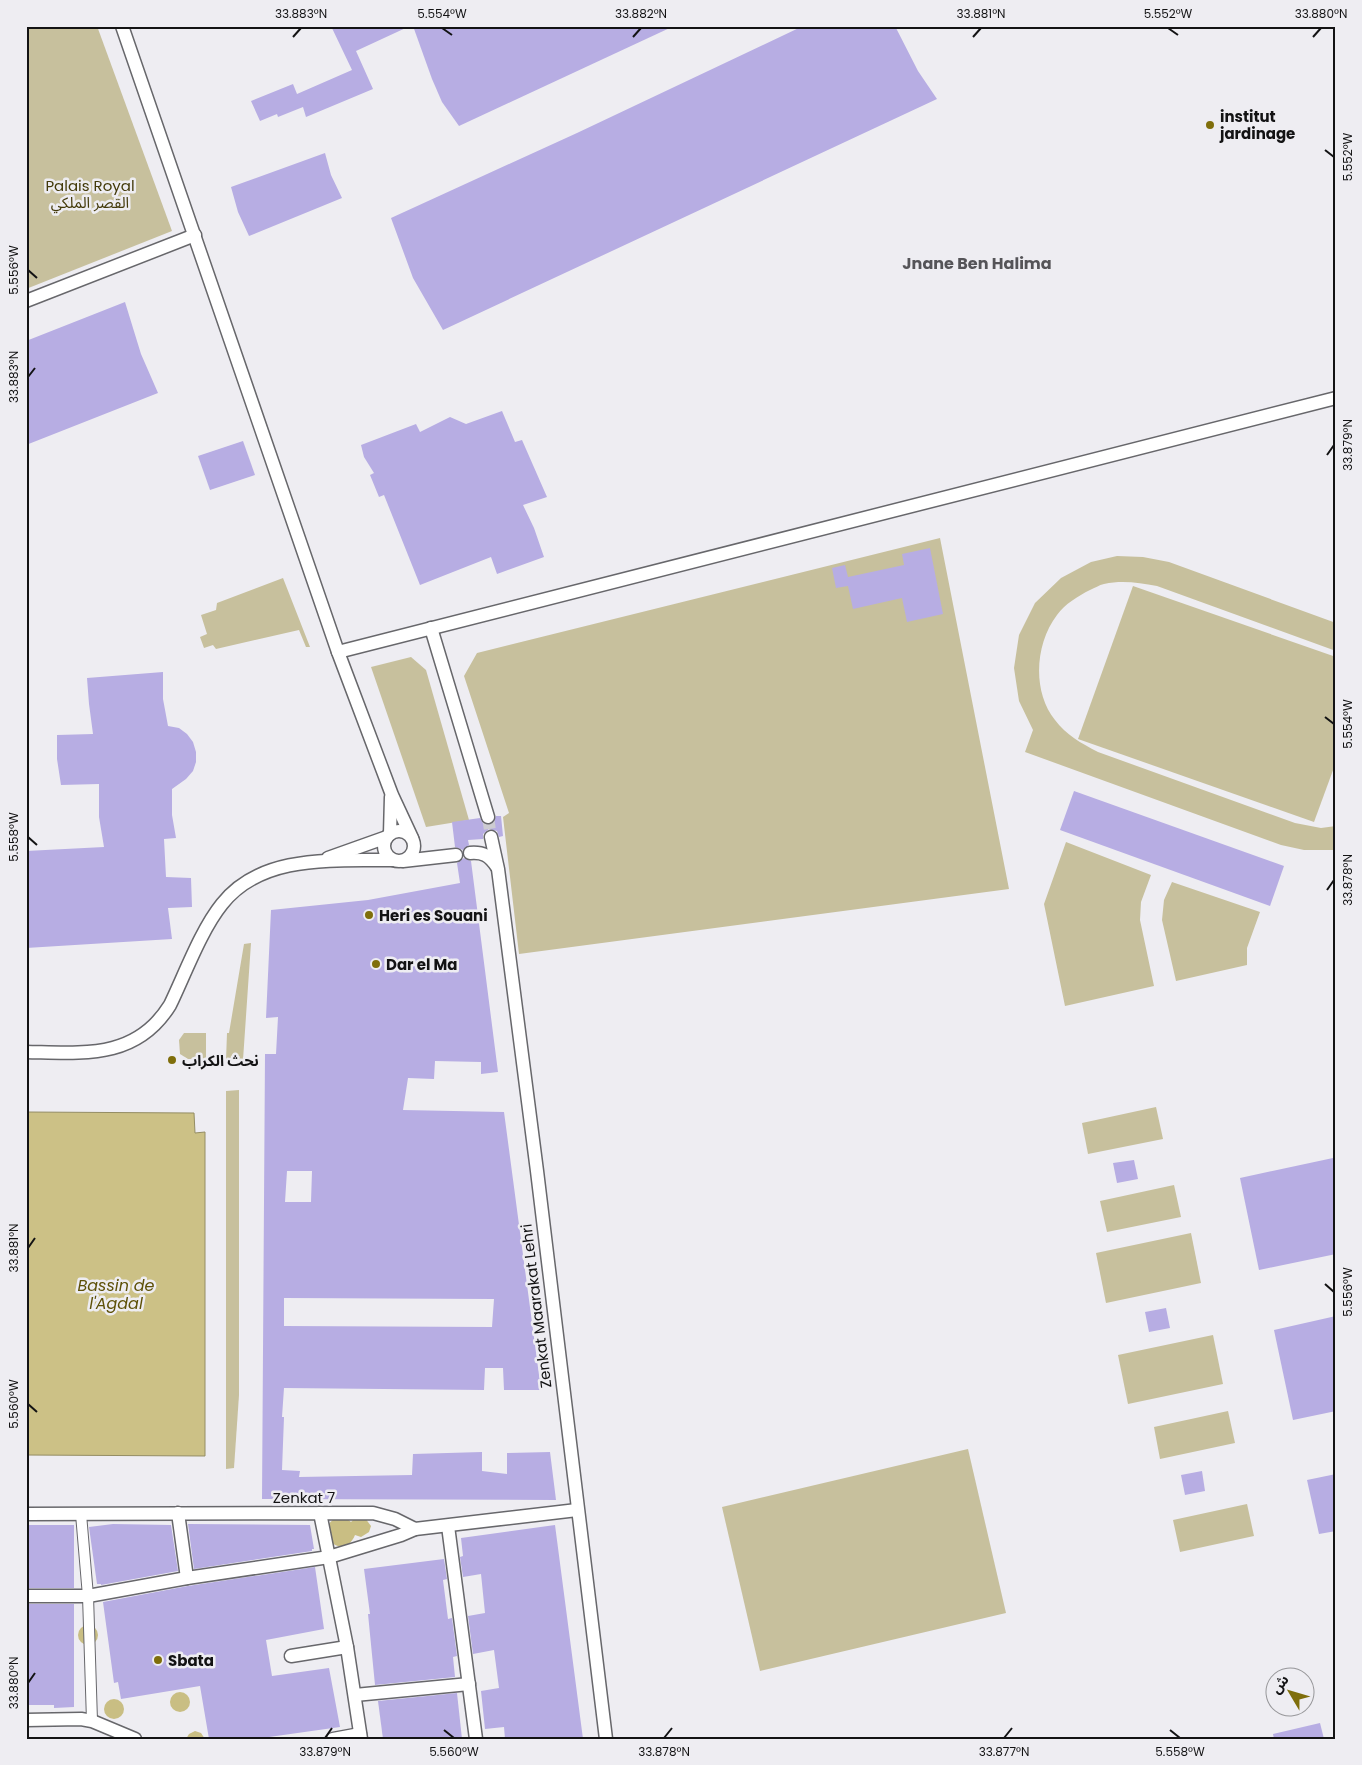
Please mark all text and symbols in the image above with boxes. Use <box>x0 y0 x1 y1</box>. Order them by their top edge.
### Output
text: 33.883°N <box>275 5 327 22</box>
text: 5.554°W <box>417 5 467 22</box>
text: 33.882°N <box>615 5 667 22</box>
text: 33.881°N <box>957 5 1006 22</box>
text: 5.552°W <box>1144 5 1193 22</box>
text: 33.880°N <box>1295 5 1347 22</box>
place label: institut jardinage <box>1219 106 1295 144</box>
marker: institut jardinage <box>1204 119 1216 131</box>
text: 5.552°W <box>1339 132 1356 181</box>
park label: Palais Royal القصر الملكي <box>45 175 135 214</box>
text: 5.556°W <box>5 245 22 295</box>
district label: Jnane Ben Halima <box>902 252 1052 275</box>
text: 33.883°N <box>5 351 22 403</box>
text: 33.879°N <box>1339 419 1356 471</box>
text: 5.554°W <box>1339 699 1356 749</box>
text: 5.558°W <box>5 812 22 862</box>
text: 33.878°N <box>1339 854 1356 906</box>
place label: Heri es Souani <box>379 905 488 926</box>
marker: Heri es Souani <box>363 909 375 921</box>
place label: Dar el Ma <box>386 954 458 975</box>
marker: Dar el Ma <box>370 958 382 970</box>
place label: نحث الكراب <box>182 1050 259 1071</box>
marker: نحث الكراب <box>166 1054 178 1066</box>
street label: Zenkat Maarakat Lehri <box>516 1223 556 1389</box>
text: 33.881°N <box>5 1224 22 1273</box>
text: 5.556°W <box>1339 1267 1356 1317</box>
water label: Bassin de l'Agdal <box>77 1274 155 1315</box>
text: 5.560°W <box>5 1379 22 1429</box>
street label: Zenkat 7 <box>273 1487 335 1508</box>
place label: Sbata <box>168 1650 214 1671</box>
marker: Sbata <box>152 1654 164 1666</box>
text: 33.880°N <box>5 1657 22 1709</box>
north arrow <box>1264 1668 1314 1718</box>
text: ش <box>1266 1670 1294 1698</box>
text: 33.879°N <box>299 1743 351 1760</box>
text: 5.560°W <box>429 1743 479 1760</box>
text: 33.878°N <box>638 1743 690 1760</box>
text: 33.877°N <box>979 1743 1029 1760</box>
text: 5.558°W <box>1155 1743 1205 1760</box>

